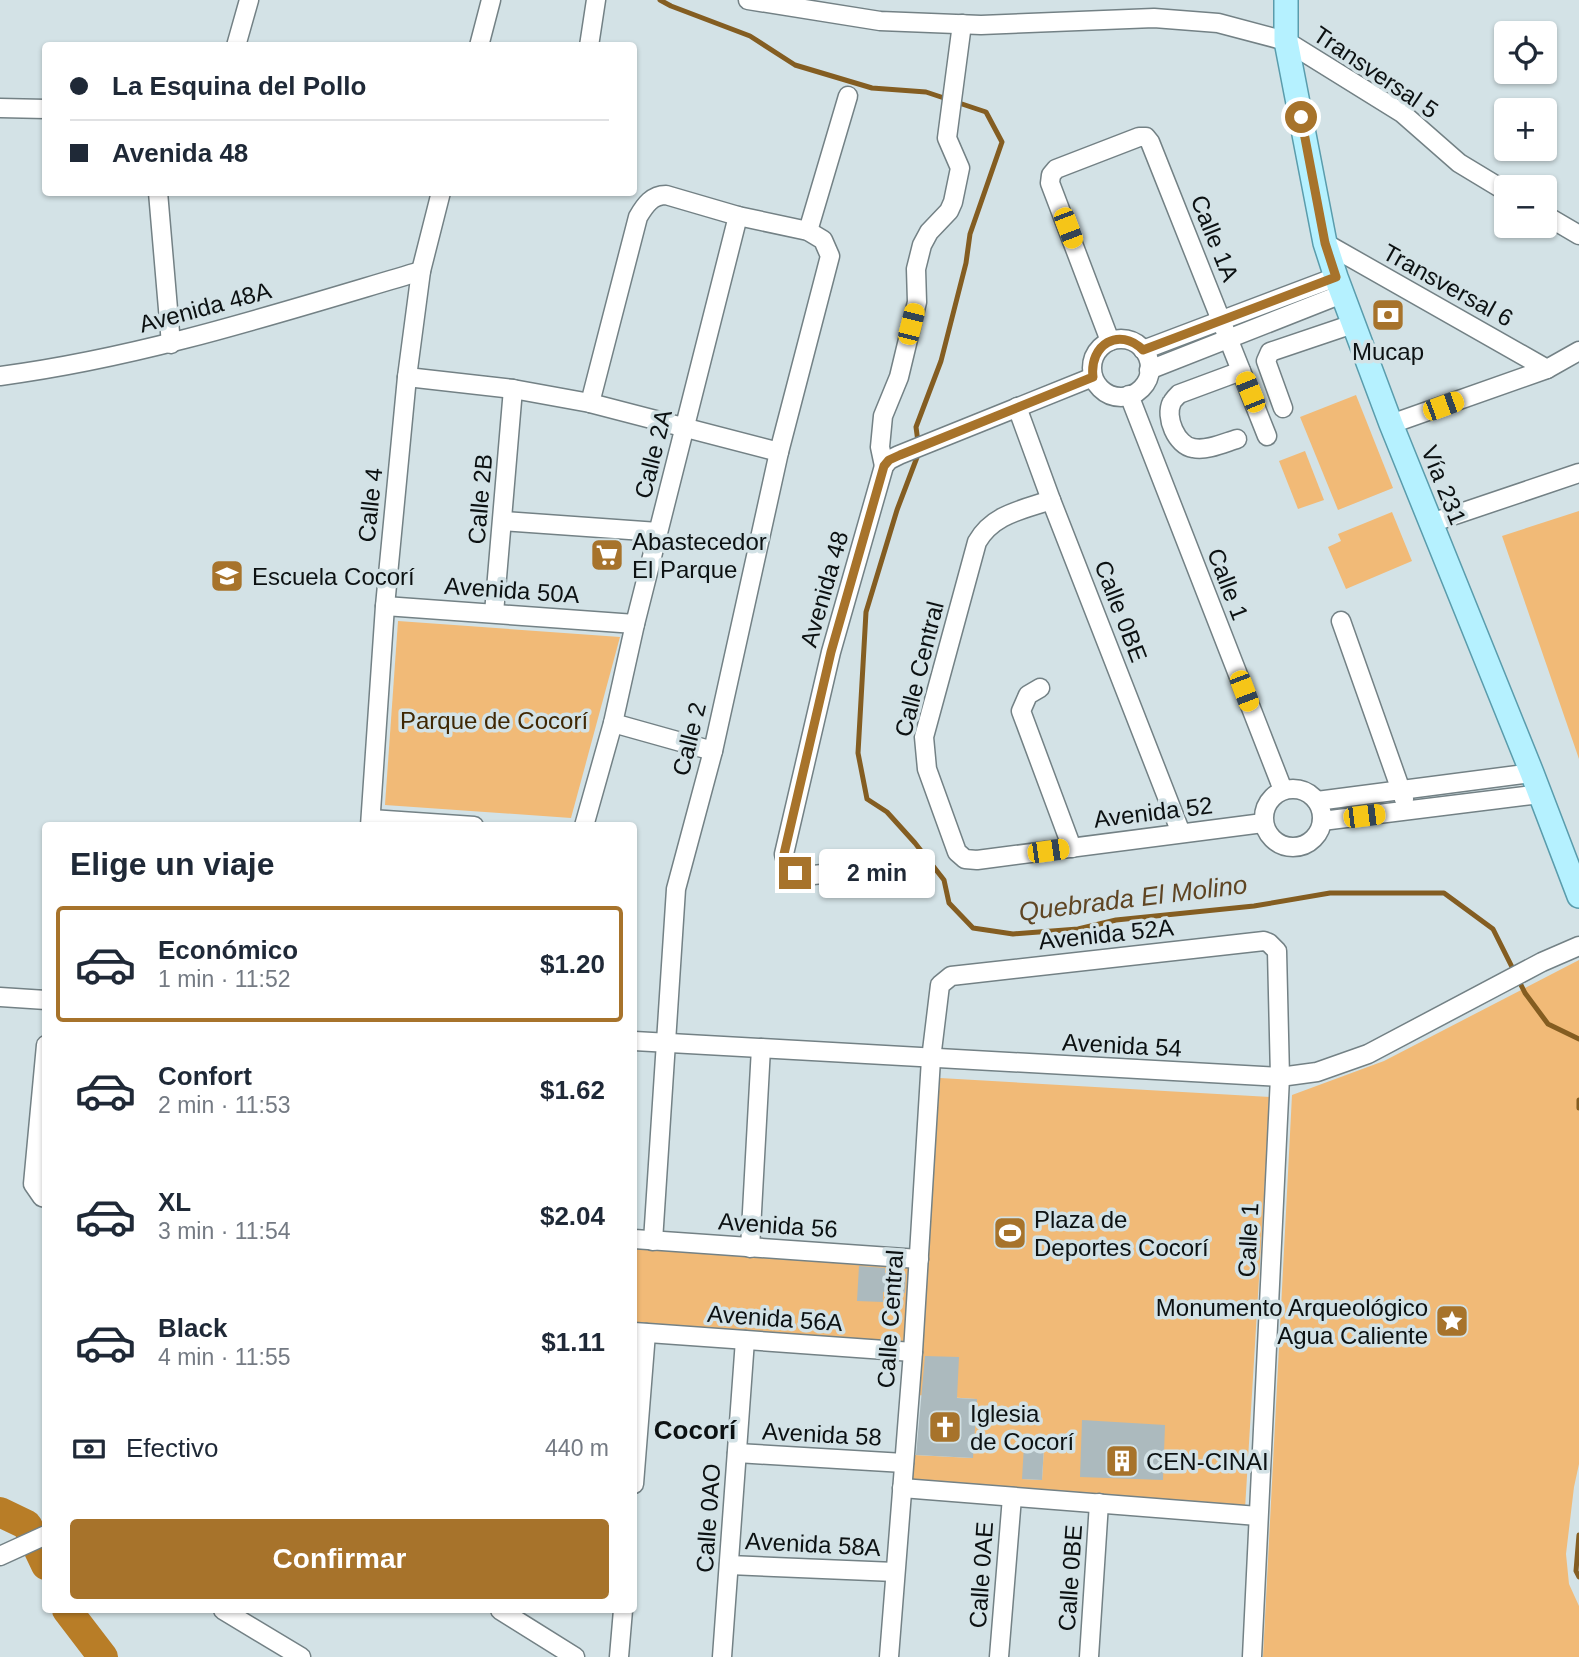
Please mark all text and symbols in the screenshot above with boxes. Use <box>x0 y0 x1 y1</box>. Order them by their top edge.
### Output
street label: Transversal 5 <box>1309 20 1443 124</box>
map controls <box>1494 21 1557 238</box>
button: locate <box>1494 21 1557 84</box>
text: La Esquina del Pollo <box>112 71 366 101</box>
button: + <box>1494 98 1557 161</box>
route start <box>1285 101 1317 133</box>
text: Avenida 48 <box>112 138 248 168</box>
button: − <box>1494 175 1557 238</box>
street label: Calle 1A <box>1185 191 1245 285</box>
car <box>1051 205 1086 251</box>
street label: Transversal 6 <box>1378 238 1518 332</box>
street label: Avenida 48A <box>136 276 274 338</box>
bank icon: Mucap <box>1369 296 1407 334</box>
car <box>896 301 927 347</box>
place label: Mucap <box>1352 338 1424 365</box>
car <box>1233 369 1268 415</box>
car <box>1420 389 1467 423</box>
street label: Calle 2A <box>629 407 677 501</box>
street label: Vía 231 <box>1416 442 1472 528</box>
street label: Calle 2B <box>463 453 497 545</box>
street label: Calle 4 <box>353 466 387 544</box>
place label: Abastecedor El Parque <box>632 528 767 583</box>
street label: Avenida 48 <box>795 528 853 650</box>
supermarket icon: Abastecedor El Parque <box>588 536 626 574</box>
street label: Calle 1 <box>1202 544 1254 624</box>
street label: Calle 0BE <box>1089 556 1153 666</box>
school or university icon: Escuela Cocorí <box>208 557 246 595</box>
place label: Escuela Cocorí <box>252 563 415 590</box>
street label: Avenida 50A <box>443 572 581 608</box>
street label: Calle Central <box>889 598 949 740</box>
car <box>1227 668 1262 714</box>
street label: Calle 2 <box>667 699 711 779</box>
park label: Parque de Cocorí <box>400 707 588 734</box>
street label: Avenida 52 <box>1092 791 1214 833</box>
car <box>1342 803 1387 829</box>
car <box>1026 838 1071 864</box>
text: Elige un viaje <box>70 846 275 882</box>
callout: 2 min <box>820 848 935 898</box>
route end <box>779 857 811 889</box>
text: 2 min <box>847 860 907 886</box>
water label: Quebrada El Molino <box>1017 869 1249 927</box>
street label: Avenida 52A <box>1037 913 1175 955</box>
icon: car <box>74 933 137 996</box>
text: Económico <box>158 935 298 965</box>
text: $1.20 <box>540 949 605 979</box>
text: 1 min · 11:52 <box>158 966 291 992</box>
street label: Avenida 54 <box>1062 1028 1182 1062</box>
icon: car <box>74 1059 137 1122</box>
text: Confort <box>158 1061 252 1091</box>
text: $1.62 <box>540 1075 605 1105</box>
text: 2 min · 11:53 <box>158 1092 291 1118</box>
icon: car <box>74 1185 137 1248</box>
text: XL <box>158 1187 191 1217</box>
text: $2.04 <box>540 1201 605 1231</box>
street label: Calle 1 <box>1233 1202 1263 1278</box>
place label: Plaza de Deportes Cocorí <box>1034 1206 1209 1261</box>
street label: Avenida 56 <box>717 1207 839 1243</box>
sports icon: Plaza de Deportes Cocorí <box>991 1214 1029 1252</box>
text: 3 min · 11:54 <box>158 1218 291 1244</box>
street label: Calle Central <box>872 1249 908 1389</box>
place label: Monumento Arqueológico Agua Caliente <box>1156 1294 1428 1349</box>
street label: Avenida 56A <box>706 1300 844 1336</box>
place icon: Monumento Arqueológico Agua Caliente <box>1433 1302 1471 1340</box>
icon: car <box>74 1311 137 1374</box>
text: Black <box>158 1313 227 1343</box>
text: $1.11 <box>541 1327 605 1357</box>
text: 4 min · 11:55 <box>158 1344 291 1370</box>
place label: Iglesia de Cocorí <box>970 1400 1074 1455</box>
church icon: Iglesia de Cocorí <box>926 1408 964 1446</box>
district label: Cocorí <box>654 1415 737 1445</box>
street label: Avenida 58 <box>762 1417 882 1451</box>
icon: cash <box>70 1430 108 1468</box>
text: Efectivo <box>126 1433 219 1463</box>
text: 440 m <box>545 1435 609 1461</box>
building icon: CEN-CINAI <box>1103 1442 1141 1480</box>
place label: CEN-CINAI <box>1146 1448 1269 1475</box>
street label: Calle 0AO <box>691 1462 725 1574</box>
button: Confirmar <box>70 1519 609 1599</box>
street label: Calle 0AE <box>964 1521 998 1629</box>
street label: Calle 0BE <box>1053 1524 1087 1632</box>
street label: Avenida 58A <box>745 1527 881 1561</box>

